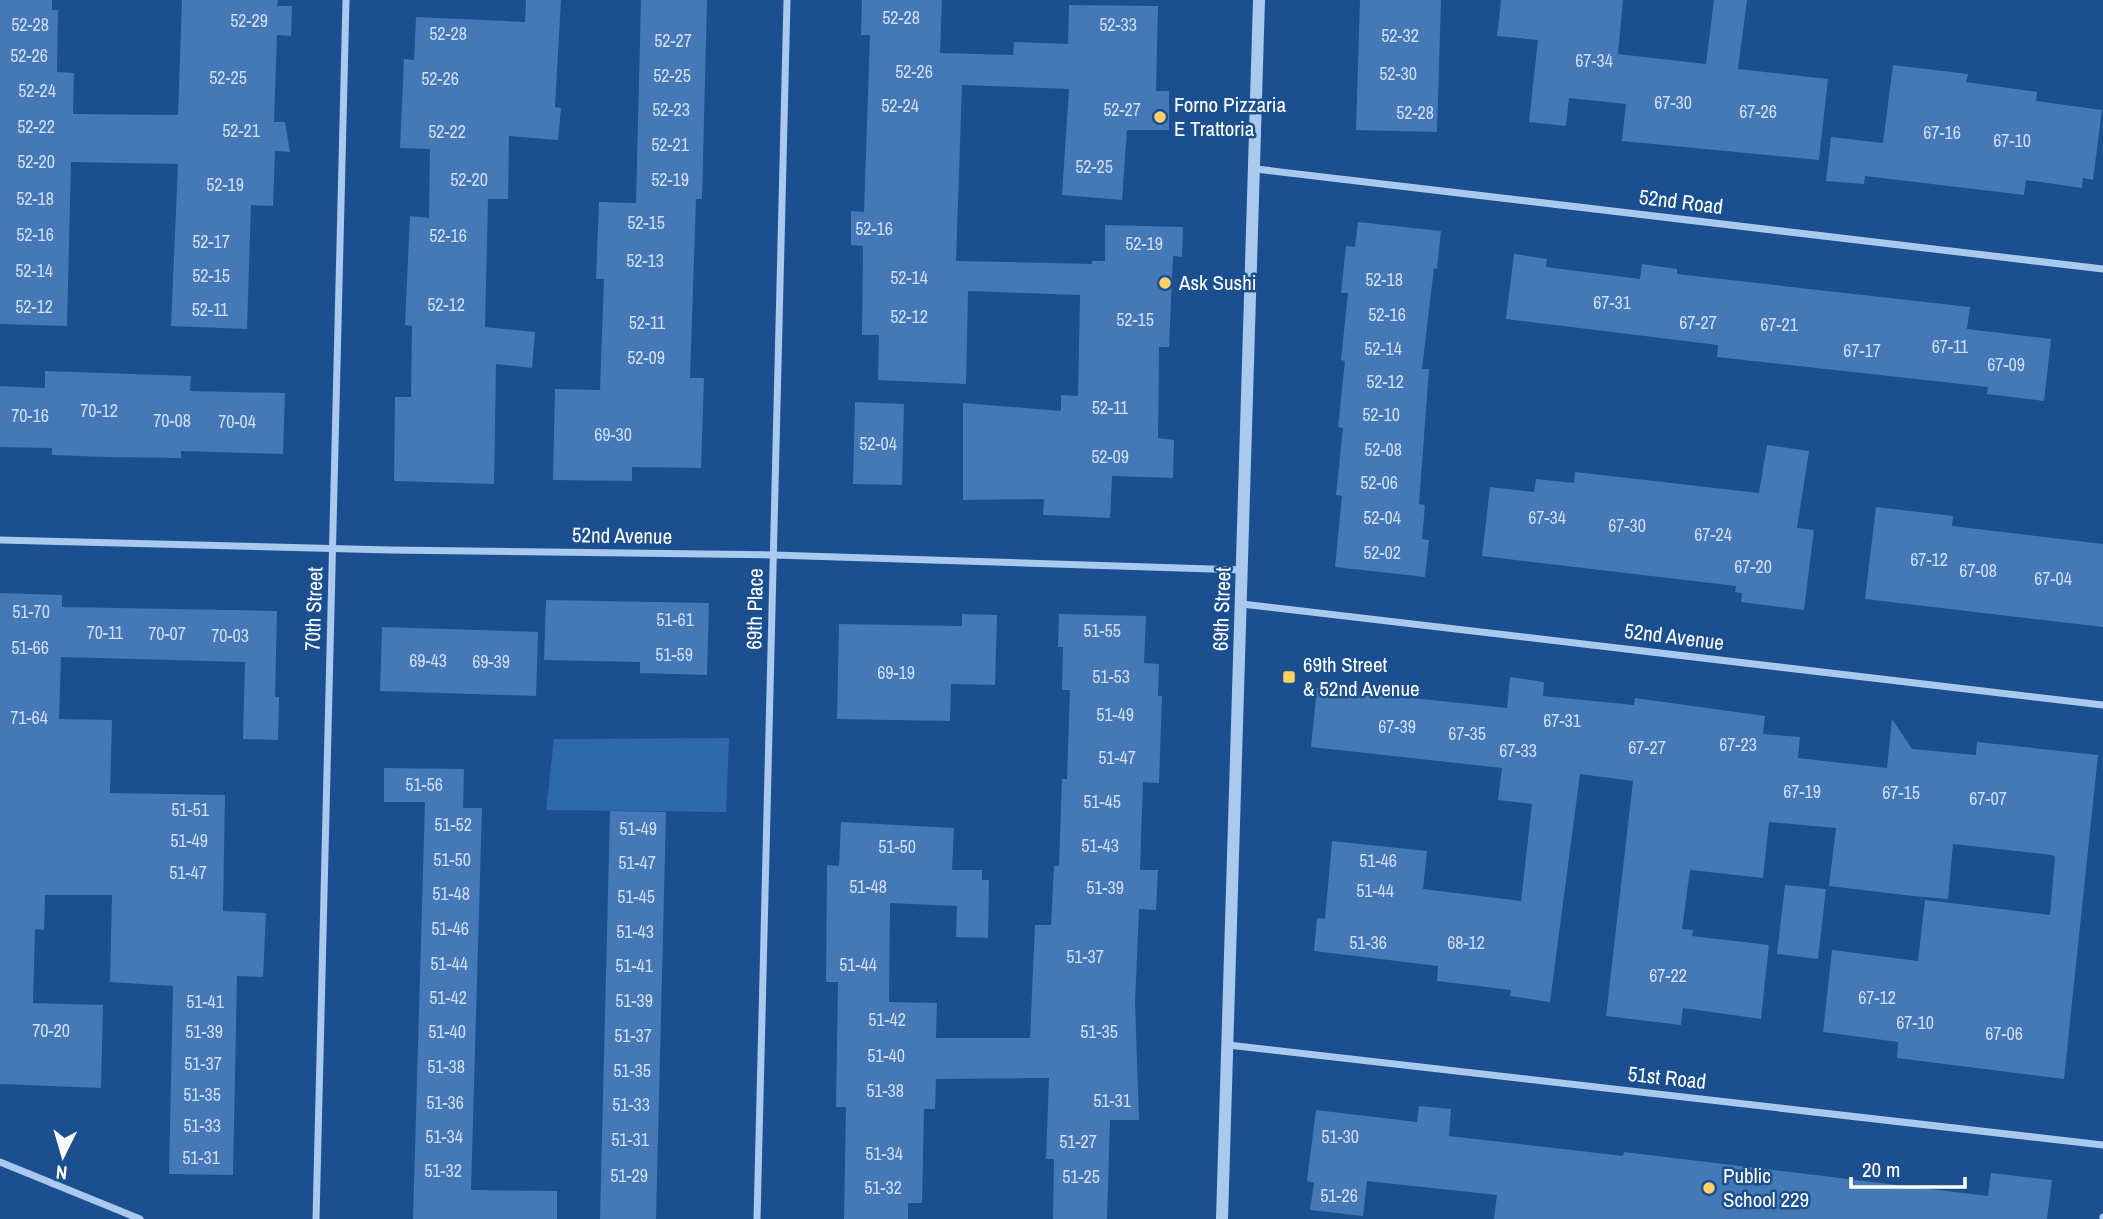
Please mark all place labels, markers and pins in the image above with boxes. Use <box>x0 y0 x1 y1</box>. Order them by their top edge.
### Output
place label: Forno Pizzaria E Trattoria <box>1174 90 1287 143</box>
marker: Forno Pizzaria E Trattoria <box>1152 109 1168 125</box>
place label: Ask Sushi <box>1178 268 1257 297</box>
marker: Ask Sushi <box>1157 275 1173 291</box>
place label: 69th Street & 52nd Avenue <box>1303 650 1420 703</box>
marker: 69th Street & 52nd Avenue <box>1281 669 1297 685</box>
place label: Public School 229 <box>1723 1161 1809 1214</box>
marker: Public School 229 <box>1701 1180 1717 1196</box>

